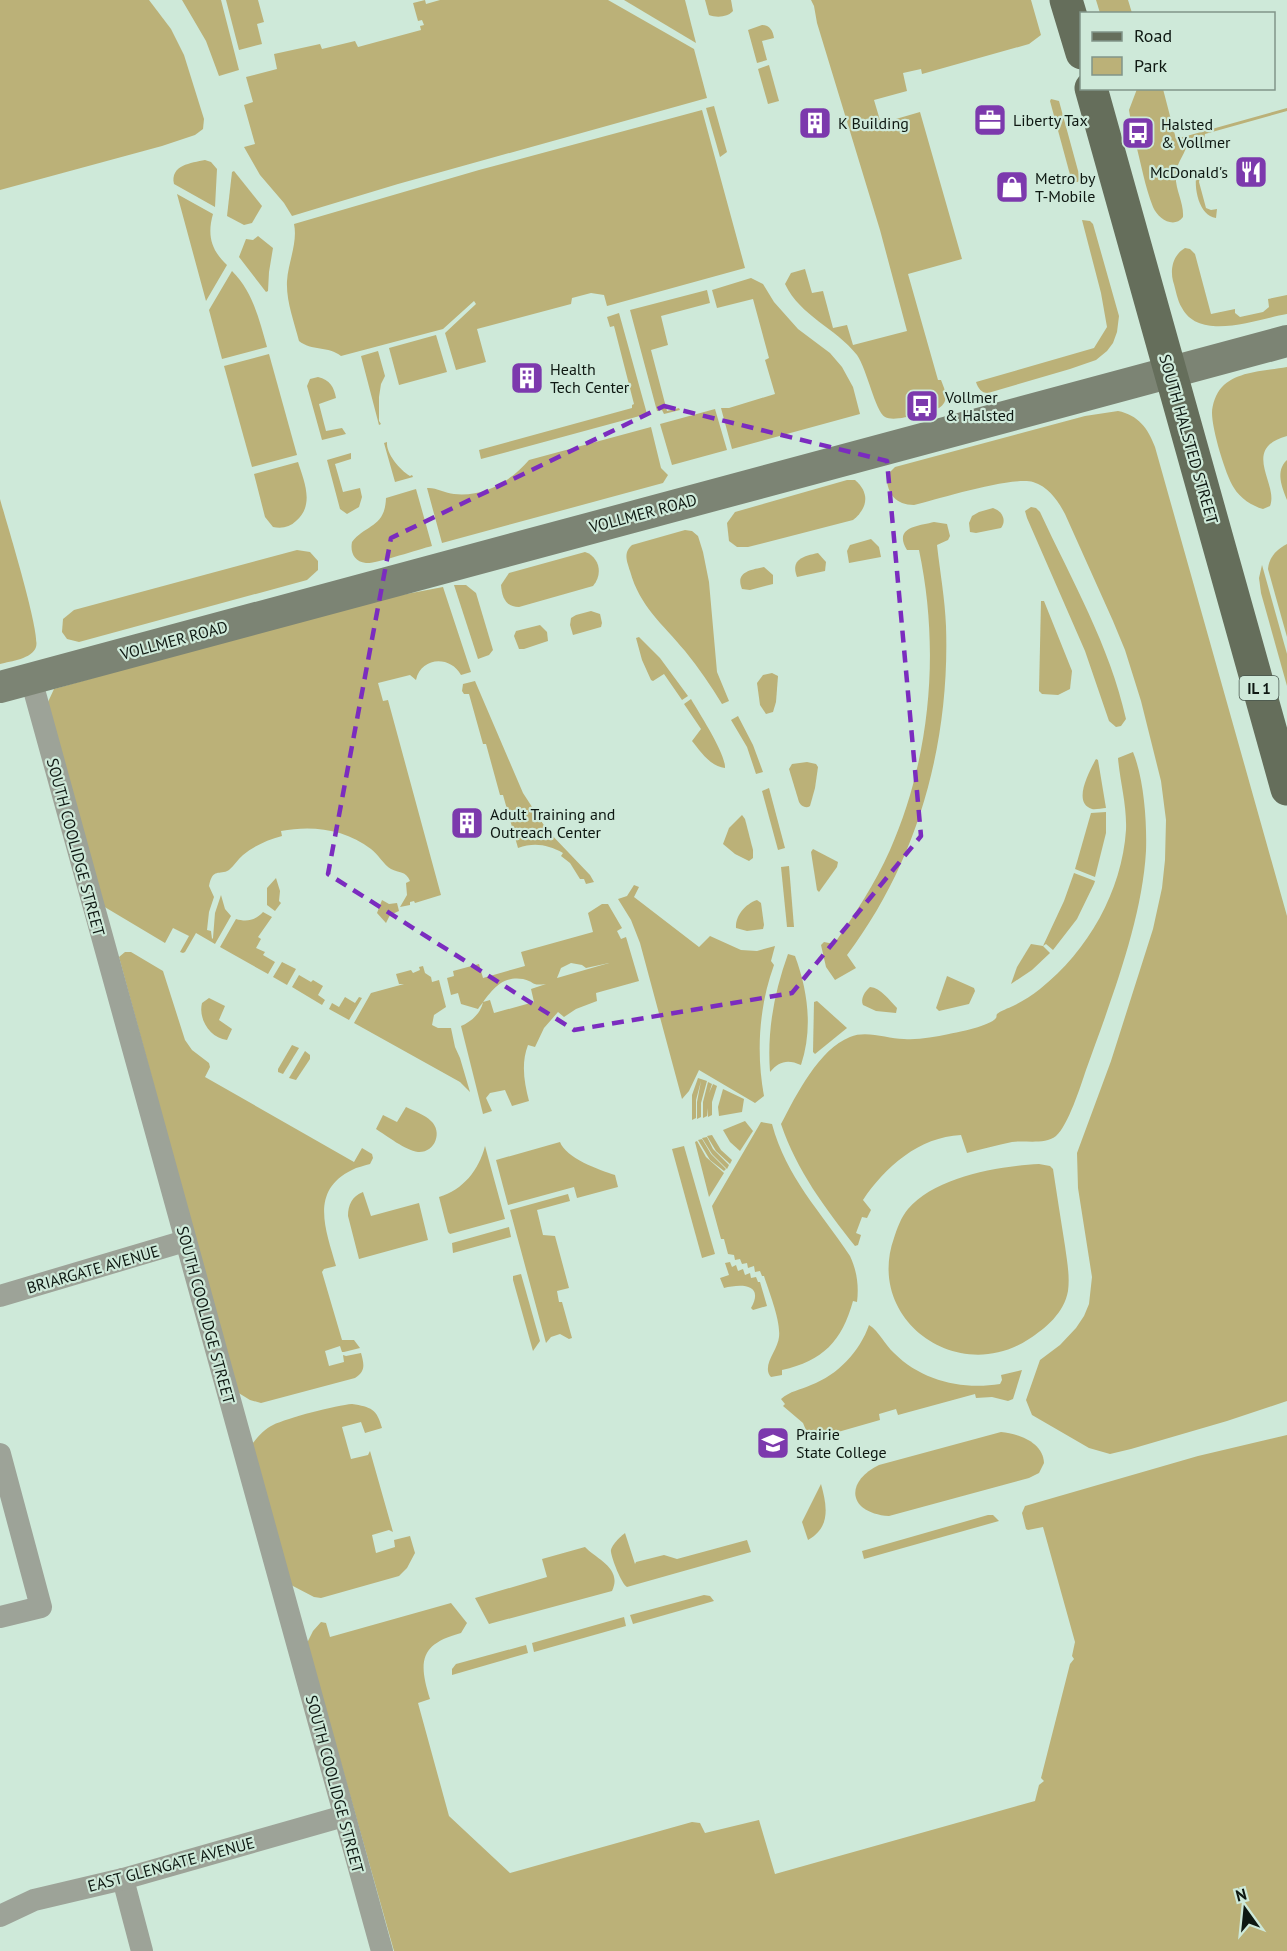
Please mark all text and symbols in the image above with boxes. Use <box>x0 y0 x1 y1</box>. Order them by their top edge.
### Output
legend <box>1080 12 1275 90</box>
text: Road <box>1134 24 1172 47</box>
text: Park <box>1134 54 1167 77</box>
office icon: Liberty Tax <box>972 102 1008 138</box>
building icon: K Building <box>797 105 833 141</box>
place label: Liberty Tax <box>1013 110 1088 130</box>
place label: K Building <box>838 113 909 133</box>
place label: Halsted & Vollmer <box>1161 114 1231 152</box>
bus stop icon: Halsted & Vollmer <box>1120 115 1156 151</box>
restaurant icon: McDonald's <box>1233 154 1269 190</box>
place label: McDonald's <box>1150 162 1228 182</box>
place label: Metro by T-Mobile <box>1035 168 1096 206</box>
shop icon: Metro by T-Mobile <box>994 169 1030 205</box>
street label: SOUTH HALSTED STREET <box>1155 352 1223 526</box>
place label: Health Tech Center <box>550 359 630 397</box>
building icon: Health Tech Center <box>509 360 545 396</box>
place label: Vollmer & Halsted <box>944 387 1014 425</box>
bus stop icon: Vollmer & Halsted <box>904 388 940 424</box>
street label: VOLLMER ROAD <box>586 489 699 537</box>
street label: VOLLMER ROAD <box>117 616 230 664</box>
road number: IL 1 <box>1240 676 1278 700</box>
street label: SOUTH COOLIDGE STREET <box>43 756 109 938</box>
place label: Adult Training and Outreach Center <box>490 804 615 842</box>
building icon: Adult Training and Outreach Center <box>449 805 485 841</box>
street label: SOUTH COOLIDGE STREET <box>173 1224 239 1406</box>
street label: BRIARGATE AVENUE <box>24 1240 162 1298</box>
place label: Prairie State College <box>796 1424 887 1462</box>
school or university icon: Prairie State College <box>755 1425 791 1461</box>
street label: SOUTH COOLIDGE STREET <box>302 1693 368 1875</box>
street label: EAST GLENGATE AVENUE <box>85 1832 257 1896</box>
north arrow <box>1215 1879 1275 1939</box>
text: N <box>1233 1883 1249 1906</box>

